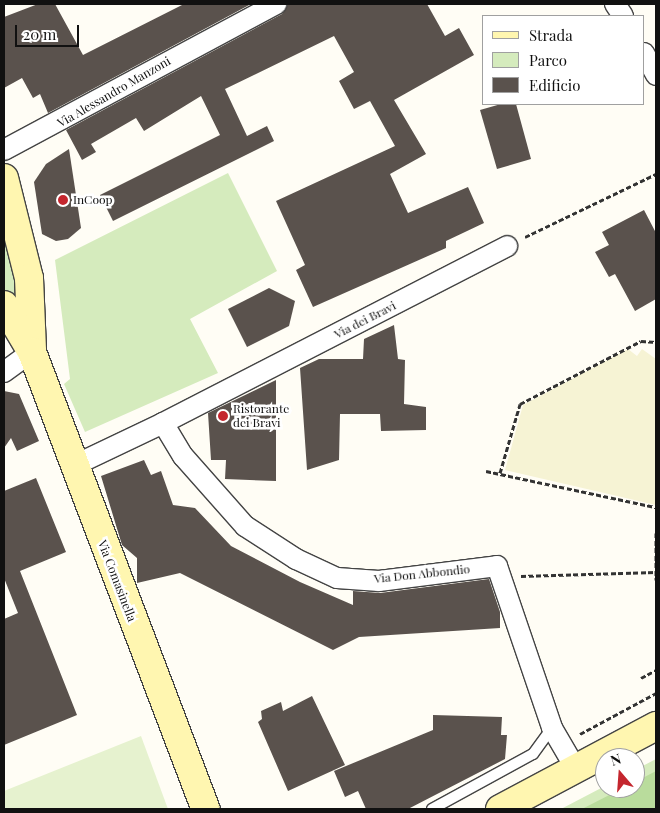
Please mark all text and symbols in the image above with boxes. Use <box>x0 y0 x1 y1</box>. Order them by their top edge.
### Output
scale bar <box>18 15 81 47</box>
legend <box>482 15 645 105</box>
text: 20 m <box>23 24 56 44</box>
text: Strada <box>529 25 573 45</box>
text: Parco <box>529 50 567 70</box>
street label: Via Alessandro Manzoni <box>55 54 173 130</box>
text: Edificio <box>529 75 580 95</box>
place label: InCoop <box>73 193 113 207</box>
marker: InCoop <box>57 194 69 206</box>
street label: Via dei Bravi <box>332 298 398 342</box>
place label: Ristorante dei Bravi <box>233 402 289 430</box>
marker: Ristorante dei Bravi <box>217 410 229 422</box>
street label: Via Comasinella <box>95 538 139 624</box>
street label: Via Don Abbondio <box>373 562 471 586</box>
north arrow <box>595 748 645 798</box>
text: N <box>608 749 623 770</box>

